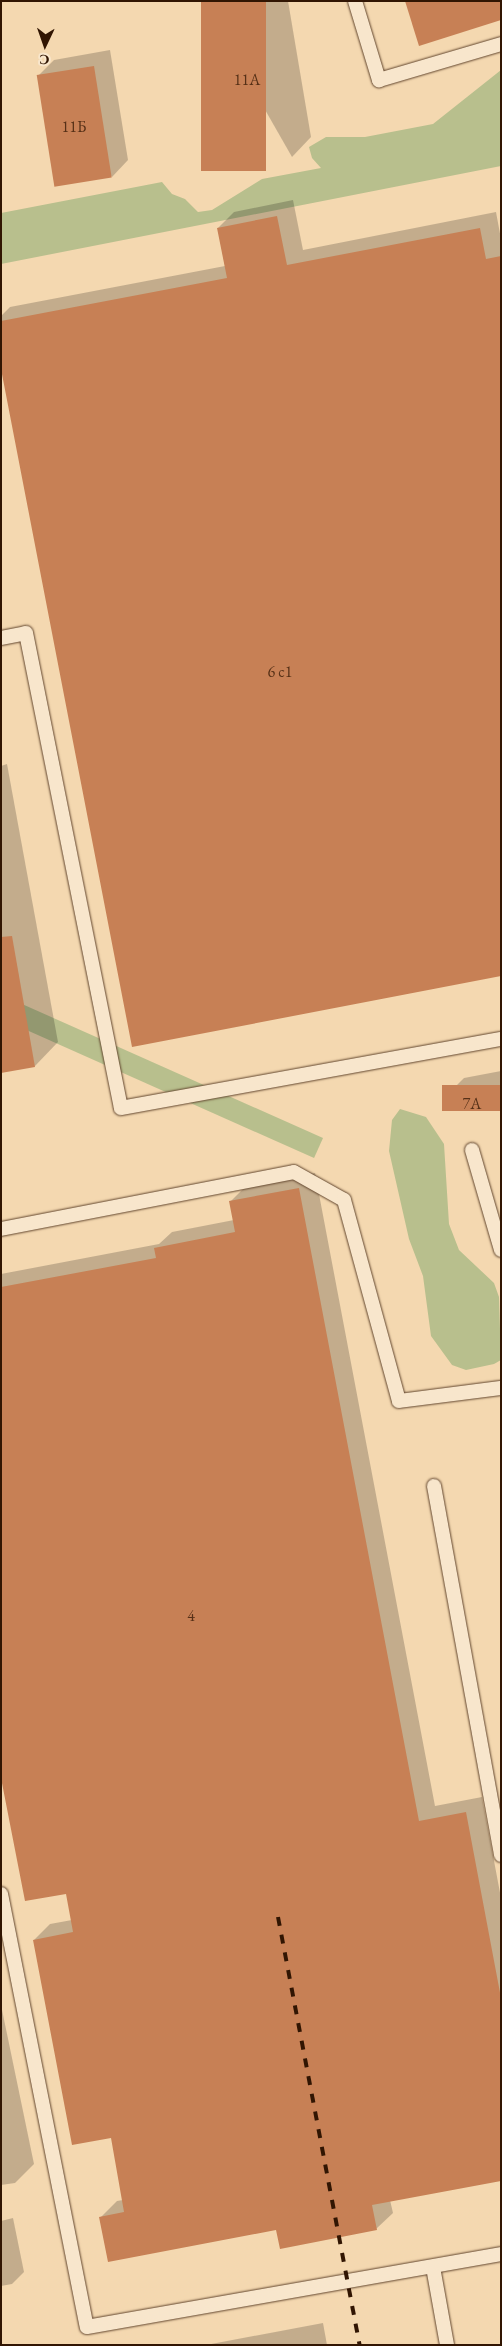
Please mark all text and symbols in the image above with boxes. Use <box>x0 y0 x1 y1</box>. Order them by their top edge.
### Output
north arrow <box>20 20 70 70</box>
text: С <box>39 51 50 69</box>
house number: 11А <box>234 70 260 90</box>
house number: 11Б <box>62 117 86 137</box>
house number: 6 с1 <box>267 662 293 682</box>
house number: 7А <box>463 1094 481 1114</box>
house number: 4 <box>187 1606 195 1626</box>

